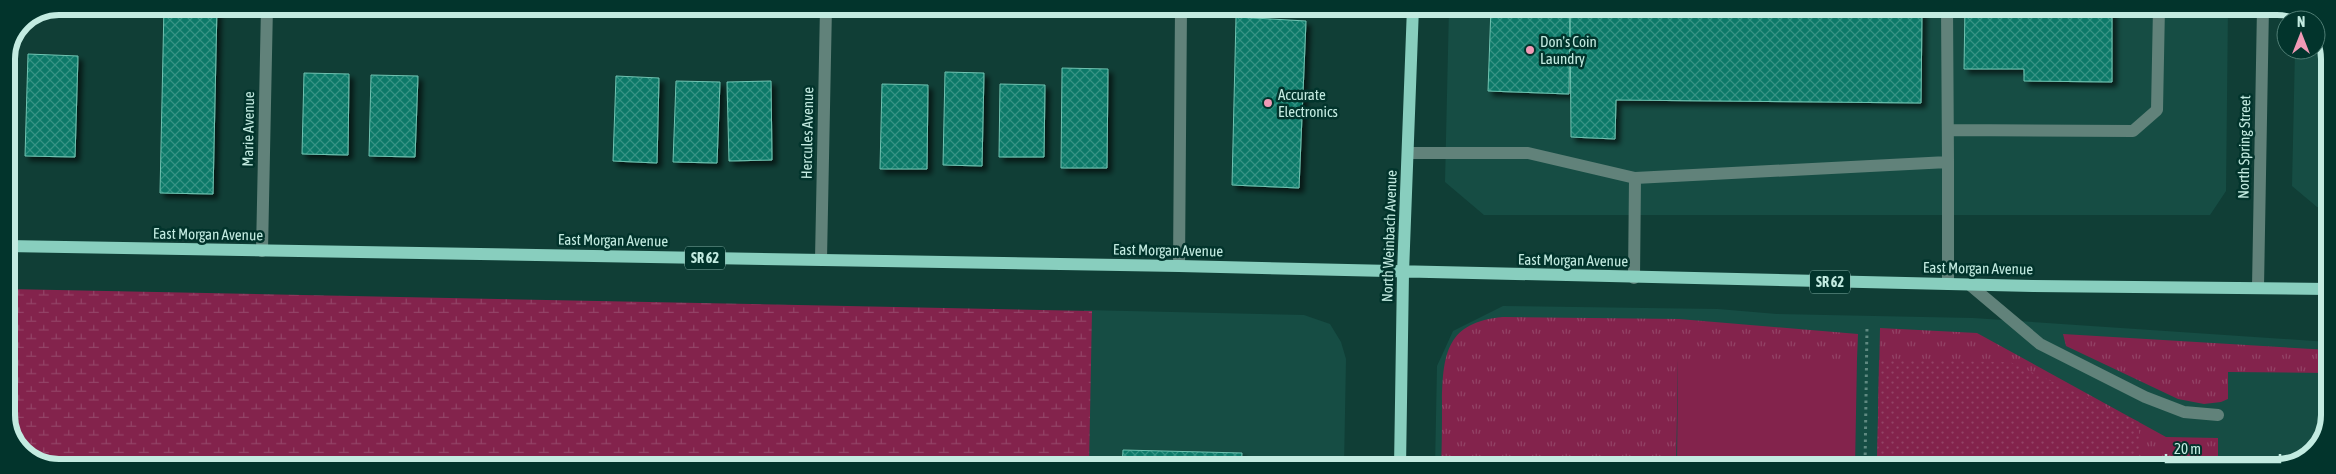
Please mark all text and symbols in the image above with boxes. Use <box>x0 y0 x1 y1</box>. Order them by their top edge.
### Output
north arrow <box>2276 10 2326 60</box>
text: N <box>2297 14 2305 30</box>
place label: Don's Coin Laundry <box>1540 33 1597 67</box>
marker: Don's Coin Laundry <box>1524 44 1536 56</box>
place label: Accurate Electronics <box>1278 86 1338 120</box>
street label: Hercules Avenue <box>798 87 816 179</box>
street label: Marie Avenue <box>239 91 257 167</box>
street label: North Spring Street <box>2235 95 2253 199</box>
marker: Accurate Electronics <box>1262 97 1274 109</box>
street label: North Weinbach Avenue <box>1378 169 1400 302</box>
street label: East Morgan Avenue <box>153 225 263 243</box>
street label: East Morgan Avenue <box>558 231 668 249</box>
street label: East Morgan Avenue <box>1113 241 1223 259</box>
road number: SR 62 <box>685 247 725 270</box>
street label: East Morgan Avenue <box>1518 251 1628 269</box>
street label: East Morgan Avenue <box>1923 259 2033 277</box>
road number: SR 62 <box>1810 270 1850 294</box>
scale bar <box>2166 432 2280 464</box>
text: 20 m <box>2174 440 2201 457</box>

